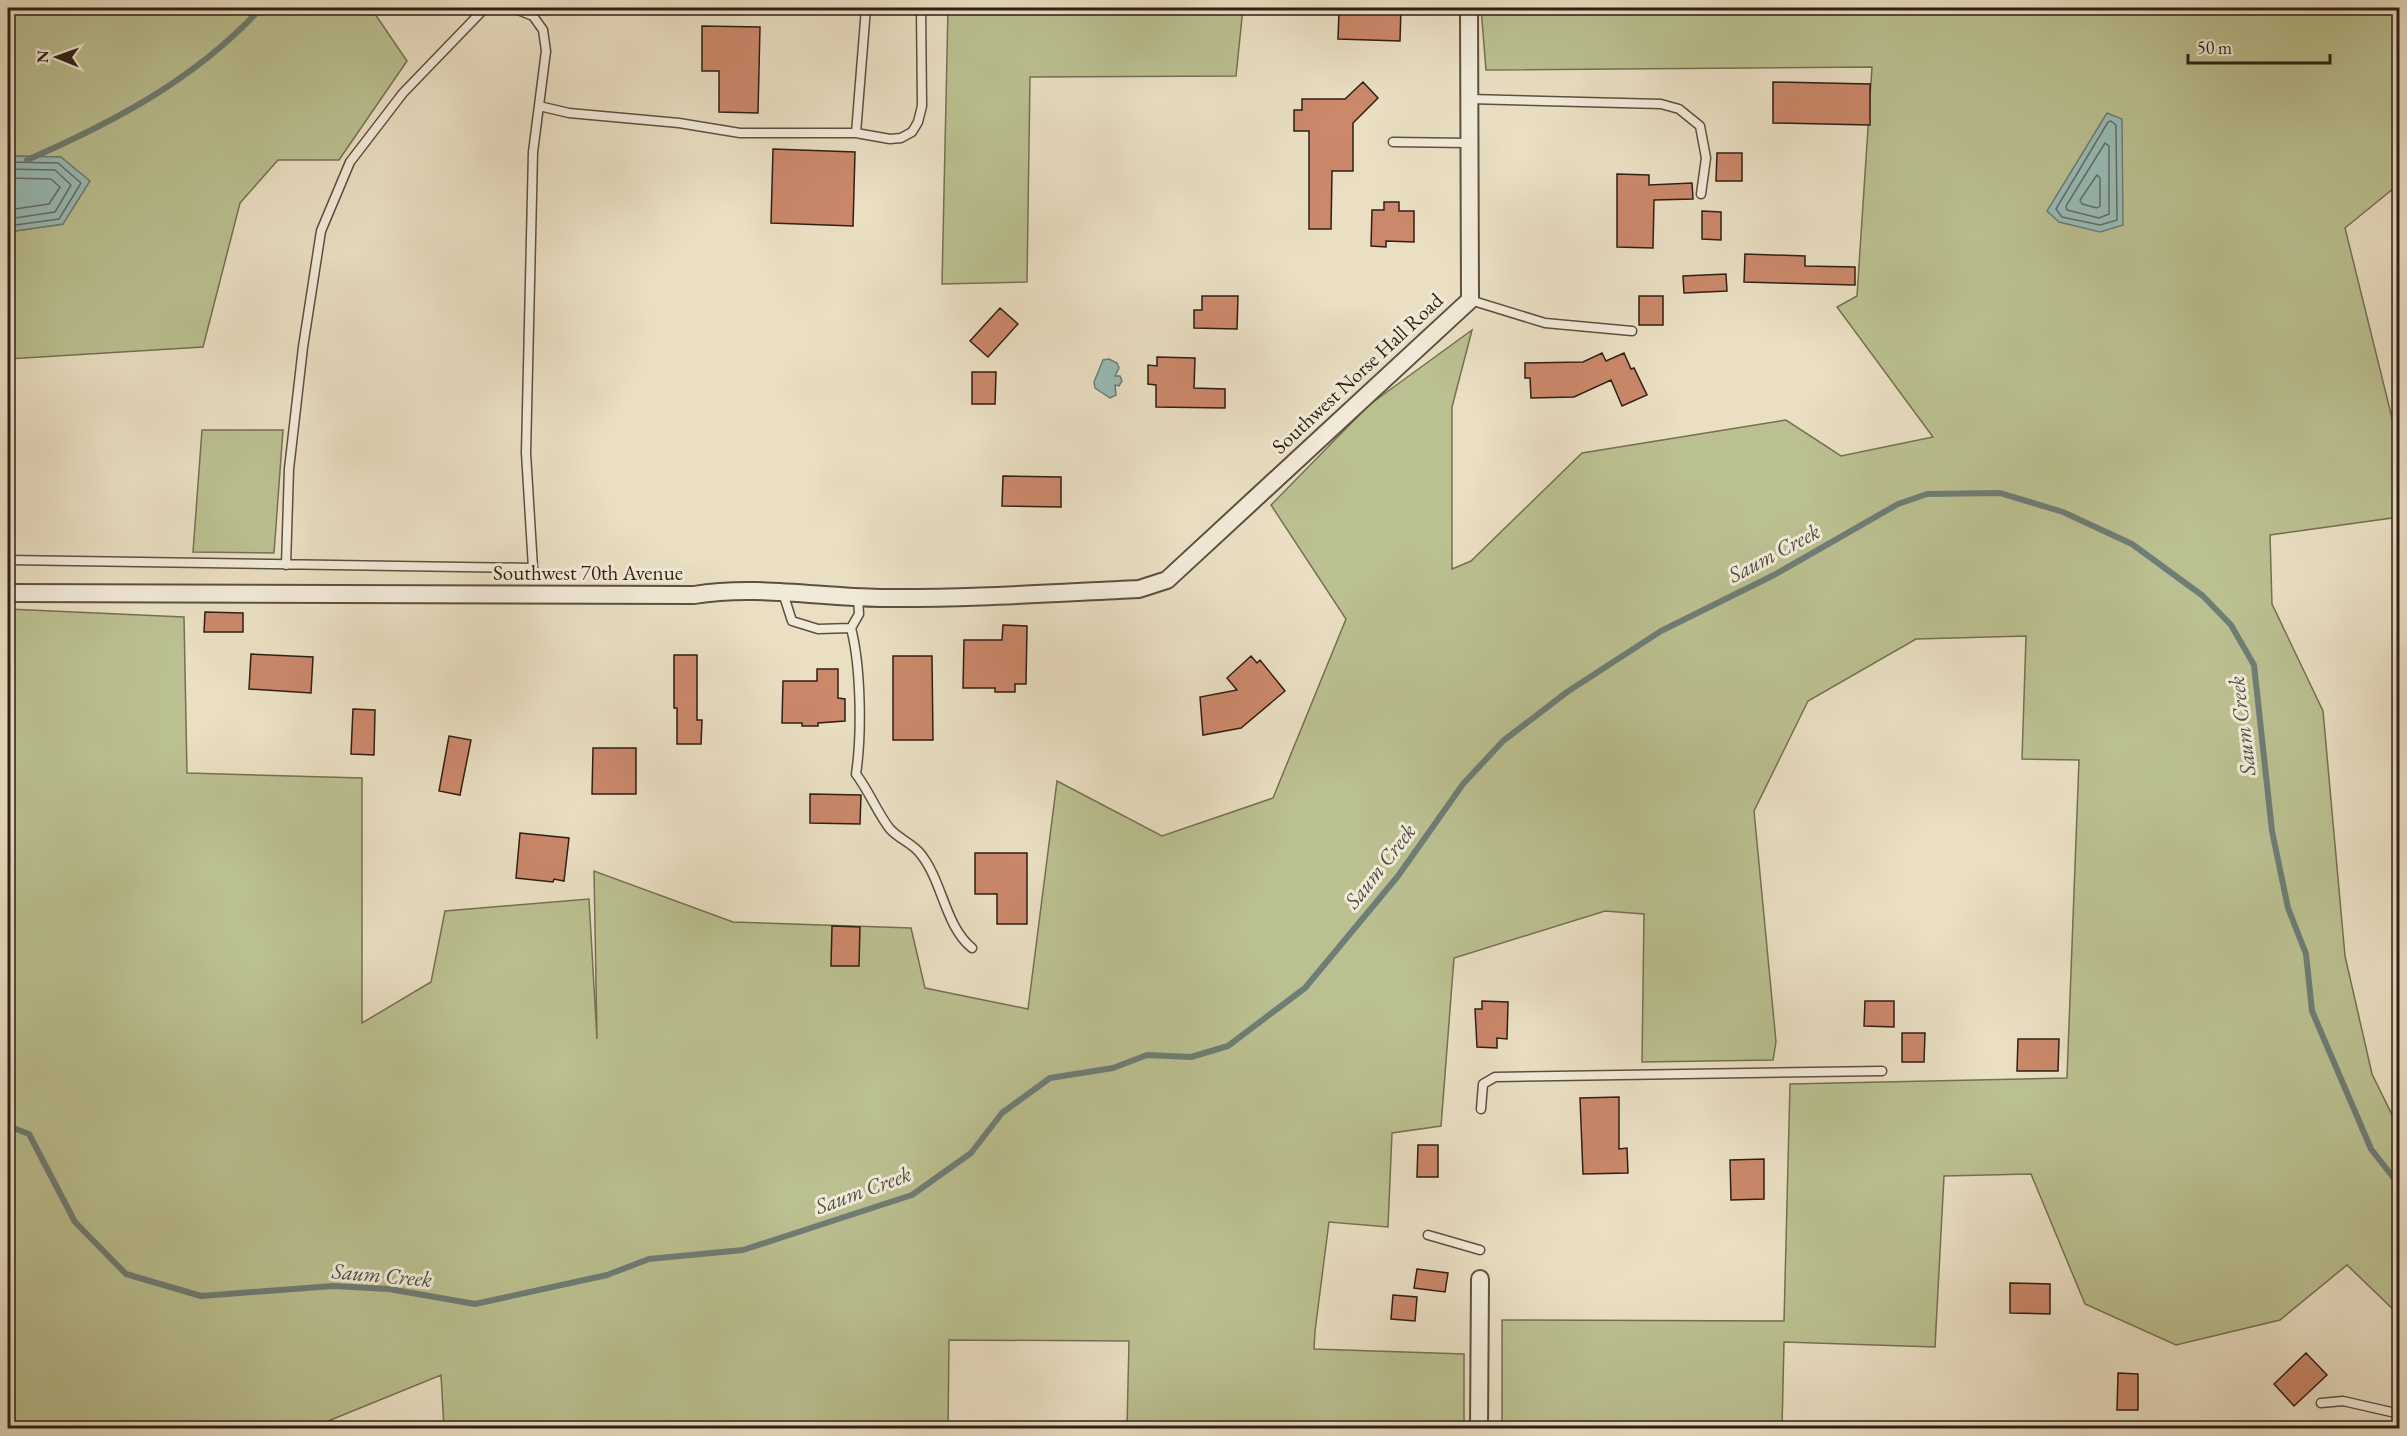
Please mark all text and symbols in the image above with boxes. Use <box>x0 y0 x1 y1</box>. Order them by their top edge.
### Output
north arrow <box>27 27 87 87</box>
scale bar <box>2188 27 2330 65</box>
text: 50 m <box>2197 36 2232 59</box>
text: N <box>32 50 53 63</box>
street label: Southwest Norse Hall Road <box>1266 286 1449 459</box>
water label: Saum Creek <box>1722 517 1825 590</box>
street label: Southwest 70th Avenue <box>493 559 683 586</box>
water label: Saum Creek <box>2222 675 2263 778</box>
water label: Saum Creek <box>1337 818 1422 915</box>
water label: Saum Creek <box>810 1159 915 1221</box>
water label: Saum Creek <box>330 1256 433 1294</box>

